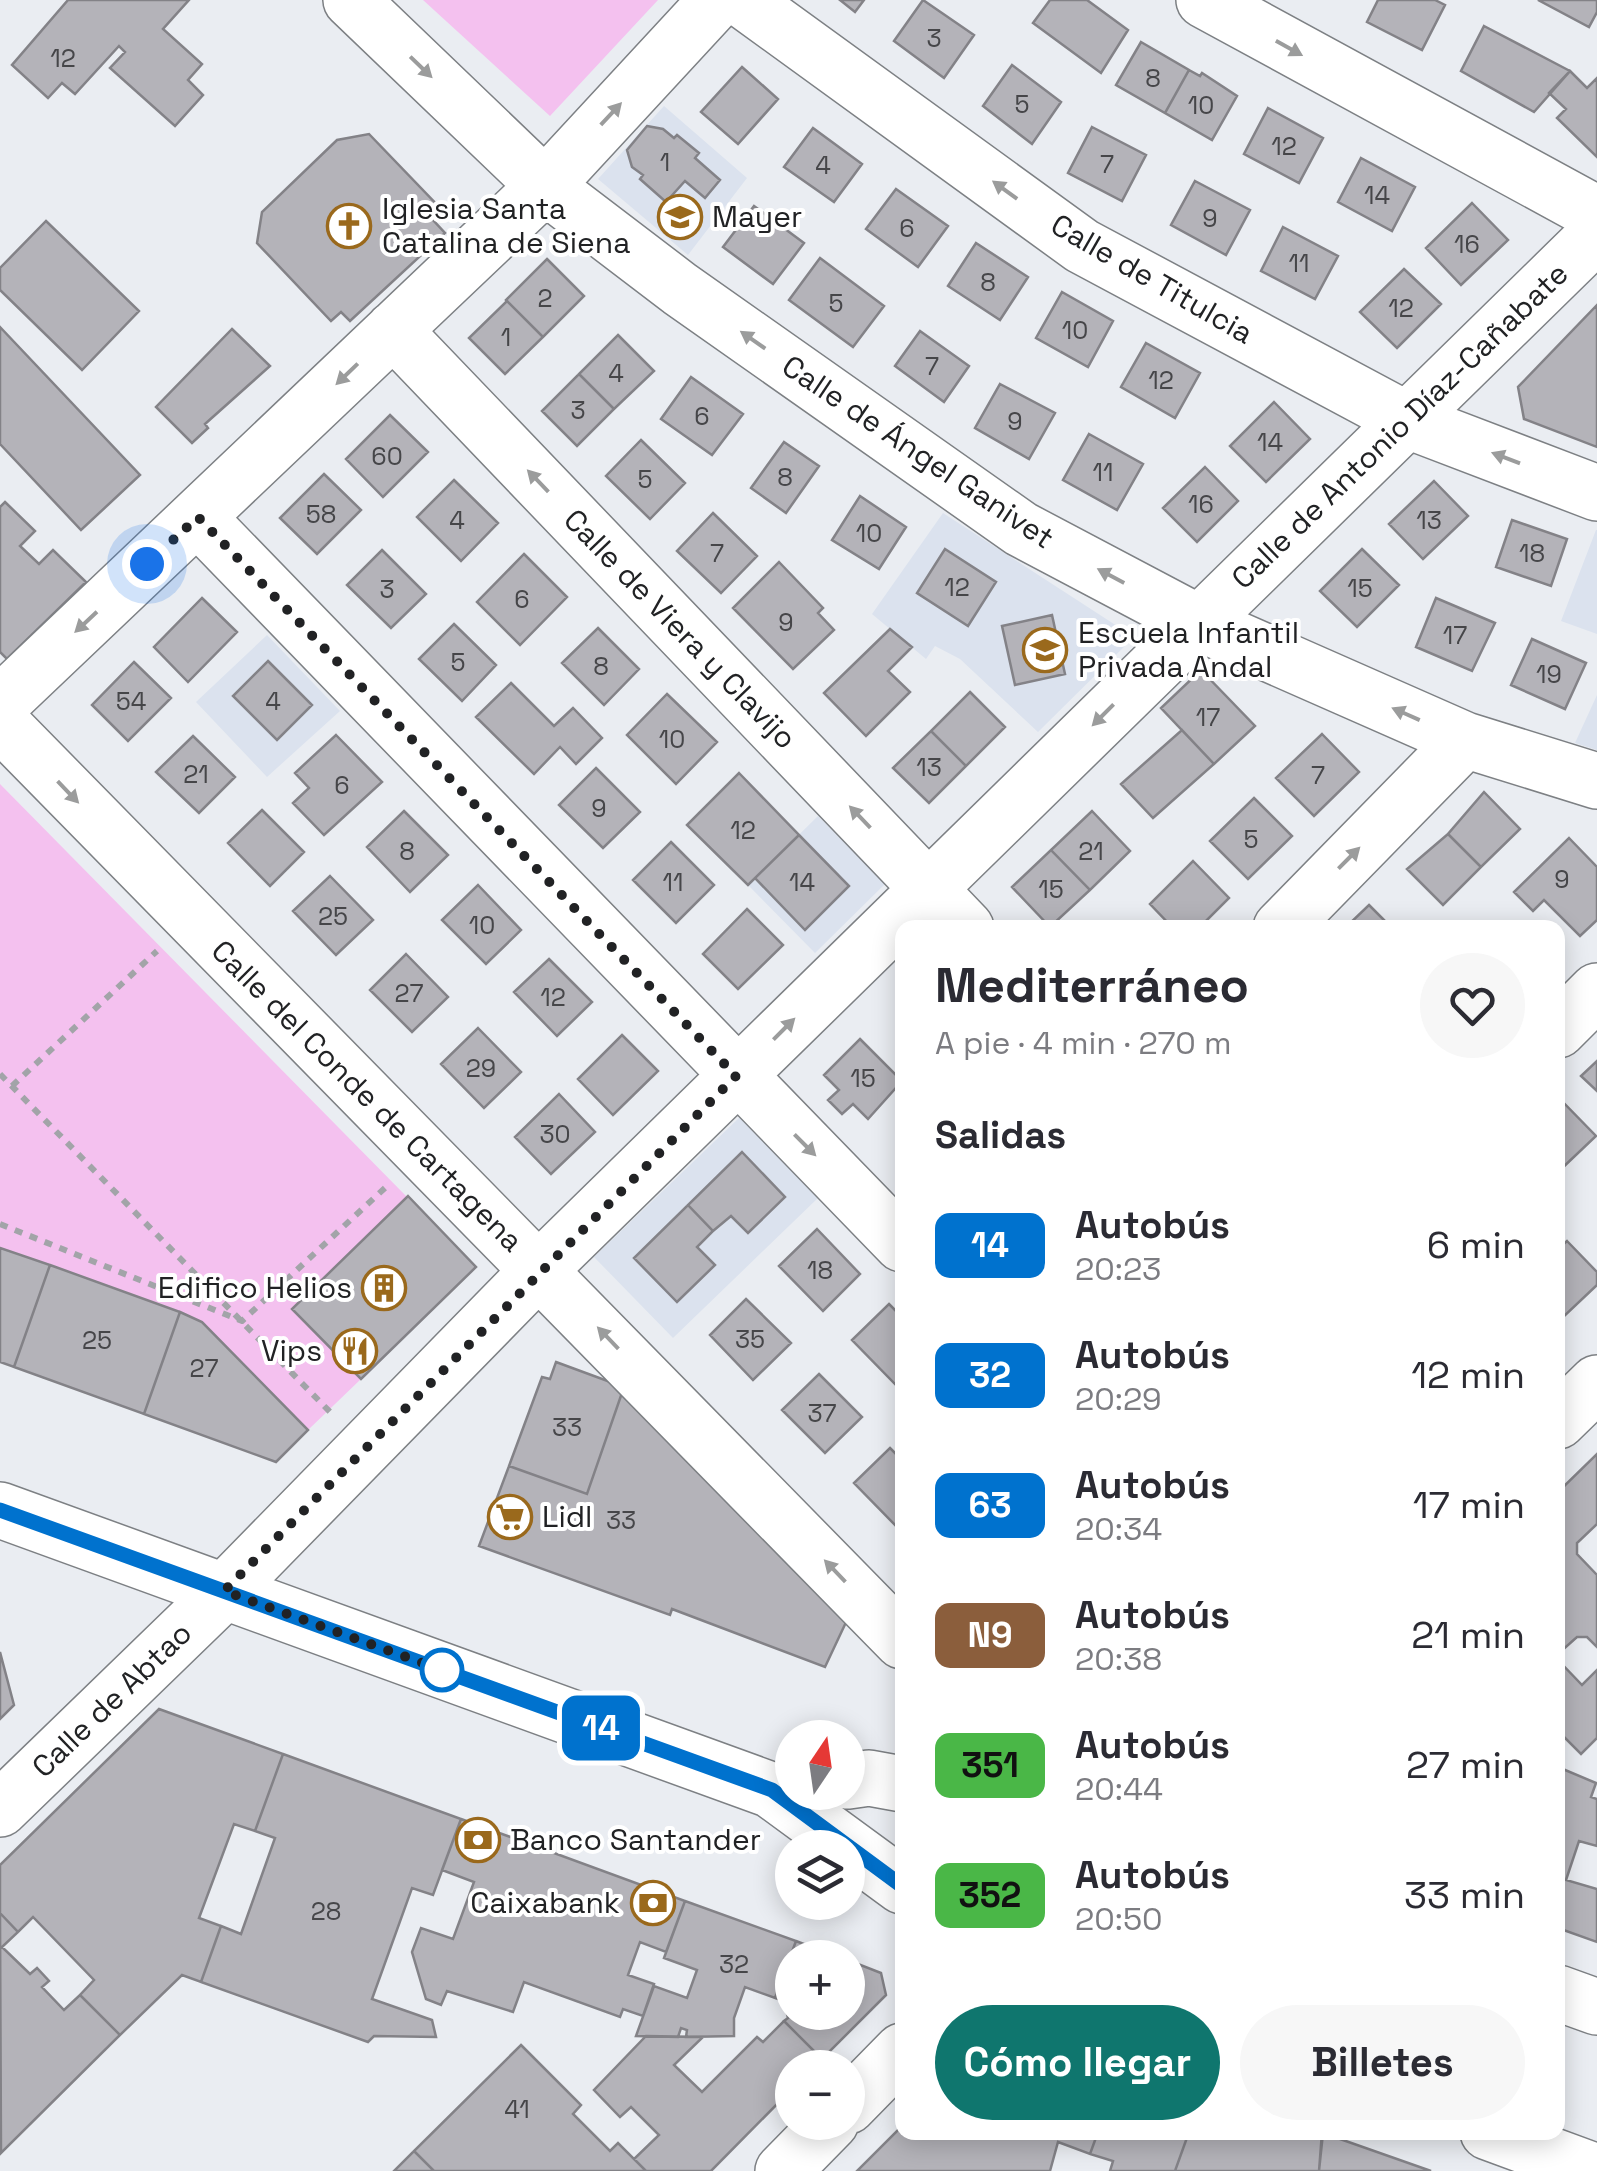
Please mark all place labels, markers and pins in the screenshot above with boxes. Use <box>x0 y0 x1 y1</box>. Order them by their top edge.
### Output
place label: Iglesia Santa Catalina de Siena <box>382 189 630 262</box>
school or university icon: Mayer <box>657 194 703 240</box>
place label: Mayer <box>712 197 802 236</box>
church icon: Iglesia Santa Catalina de Siena <box>326 203 372 249</box>
place label: Escuela Infantil Privada Andal <box>1078 613 1299 686</box>
school or university icon: Escuela Infantil Privada Andal <box>1022 627 1068 673</box>
building icon: Edifico Helios <box>361 1265 407 1311</box>
place label: Edifico Helios <box>158 1268 352 1307</box>
restaurant icon: Vips <box>332 1328 378 1374</box>
place label: Vips <box>261 1331 322 1370</box>
supermarket icon: Lidl <box>487 1494 533 1540</box>
place label: Lidl <box>542 1497 592 1536</box>
unlabelled marker <box>421 1649 463 1691</box>
bank icon: Banco Santander <box>455 1817 501 1863</box>
place label: Banco Santander <box>510 1820 761 1859</box>
bank icon: Caixabank <box>630 1880 676 1926</box>
place label: Caixabank <box>470 1883 620 1922</box>

